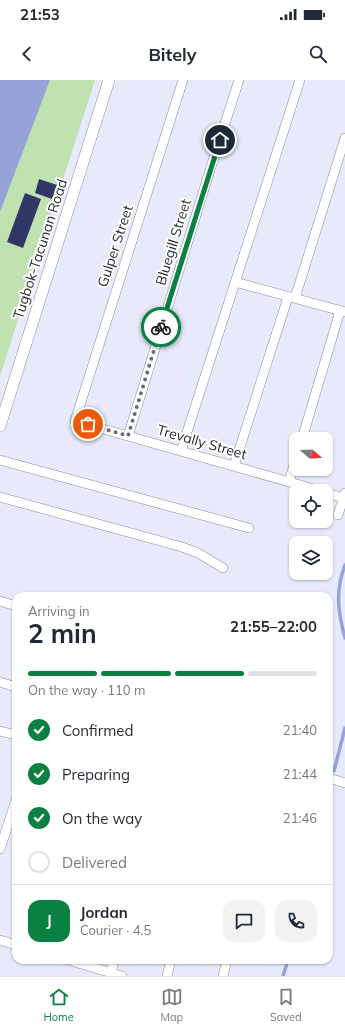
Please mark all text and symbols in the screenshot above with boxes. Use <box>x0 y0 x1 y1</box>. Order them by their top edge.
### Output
text: 21:53 <box>20 5 60 24</box>
icon: back <box>16 43 38 65</box>
text: Bitely <box>148 43 197 66</box>
icon: search <box>307 43 329 65</box>
pin <box>203 123 237 157</box>
icon: home <box>209 129 231 151</box>
street label: Tugbok-Tacunan Road <box>9 177 71 321</box>
street label: Bluegill Street <box>151 197 195 287</box>
street label: Gulper Street <box>93 203 137 289</box>
courier <box>141 307 181 347</box>
icon: bike <box>150 316 172 338</box>
pin <box>71 407 105 441</box>
icon: bag <box>77 413 99 435</box>
street label: Trevally Street <box>155 421 249 463</box>
north arrow <box>289 432 333 476</box>
map controls <box>289 432 333 580</box>
button: locate <box>289 484 333 528</box>
button: layers <box>289 536 333 580</box>
text: Arriving in <box>28 603 90 619</box>
text: 2 min <box>28 617 97 650</box>
text: 21:55–22:00 <box>230 617 317 636</box>
text: On the way · 110 m <box>28 682 145 698</box>
icon: check <box>28 719 50 741</box>
text: Confirmed <box>62 721 133 740</box>
text: 21:40 <box>283 722 317 738</box>
icon: check <box>28 763 50 785</box>
text: Preparing <box>62 765 130 784</box>
text: 21:44 <box>283 766 317 782</box>
icon: check <box>28 807 50 829</box>
text: On the way <box>62 809 142 828</box>
text: 21:46 <box>283 810 317 826</box>
text: Delivered <box>62 853 127 872</box>
button: chat <box>223 900 265 942</box>
button: phone <box>275 900 317 942</box>
text: Jordan <box>80 903 128 922</box>
text: J <box>46 911 52 930</box>
text: Courier · 4.5 <box>80 922 151 938</box>
tab: Home <box>43 986 74 1024</box>
tab: Map <box>160 986 183 1024</box>
tab: Saved <box>270 986 302 1024</box>

